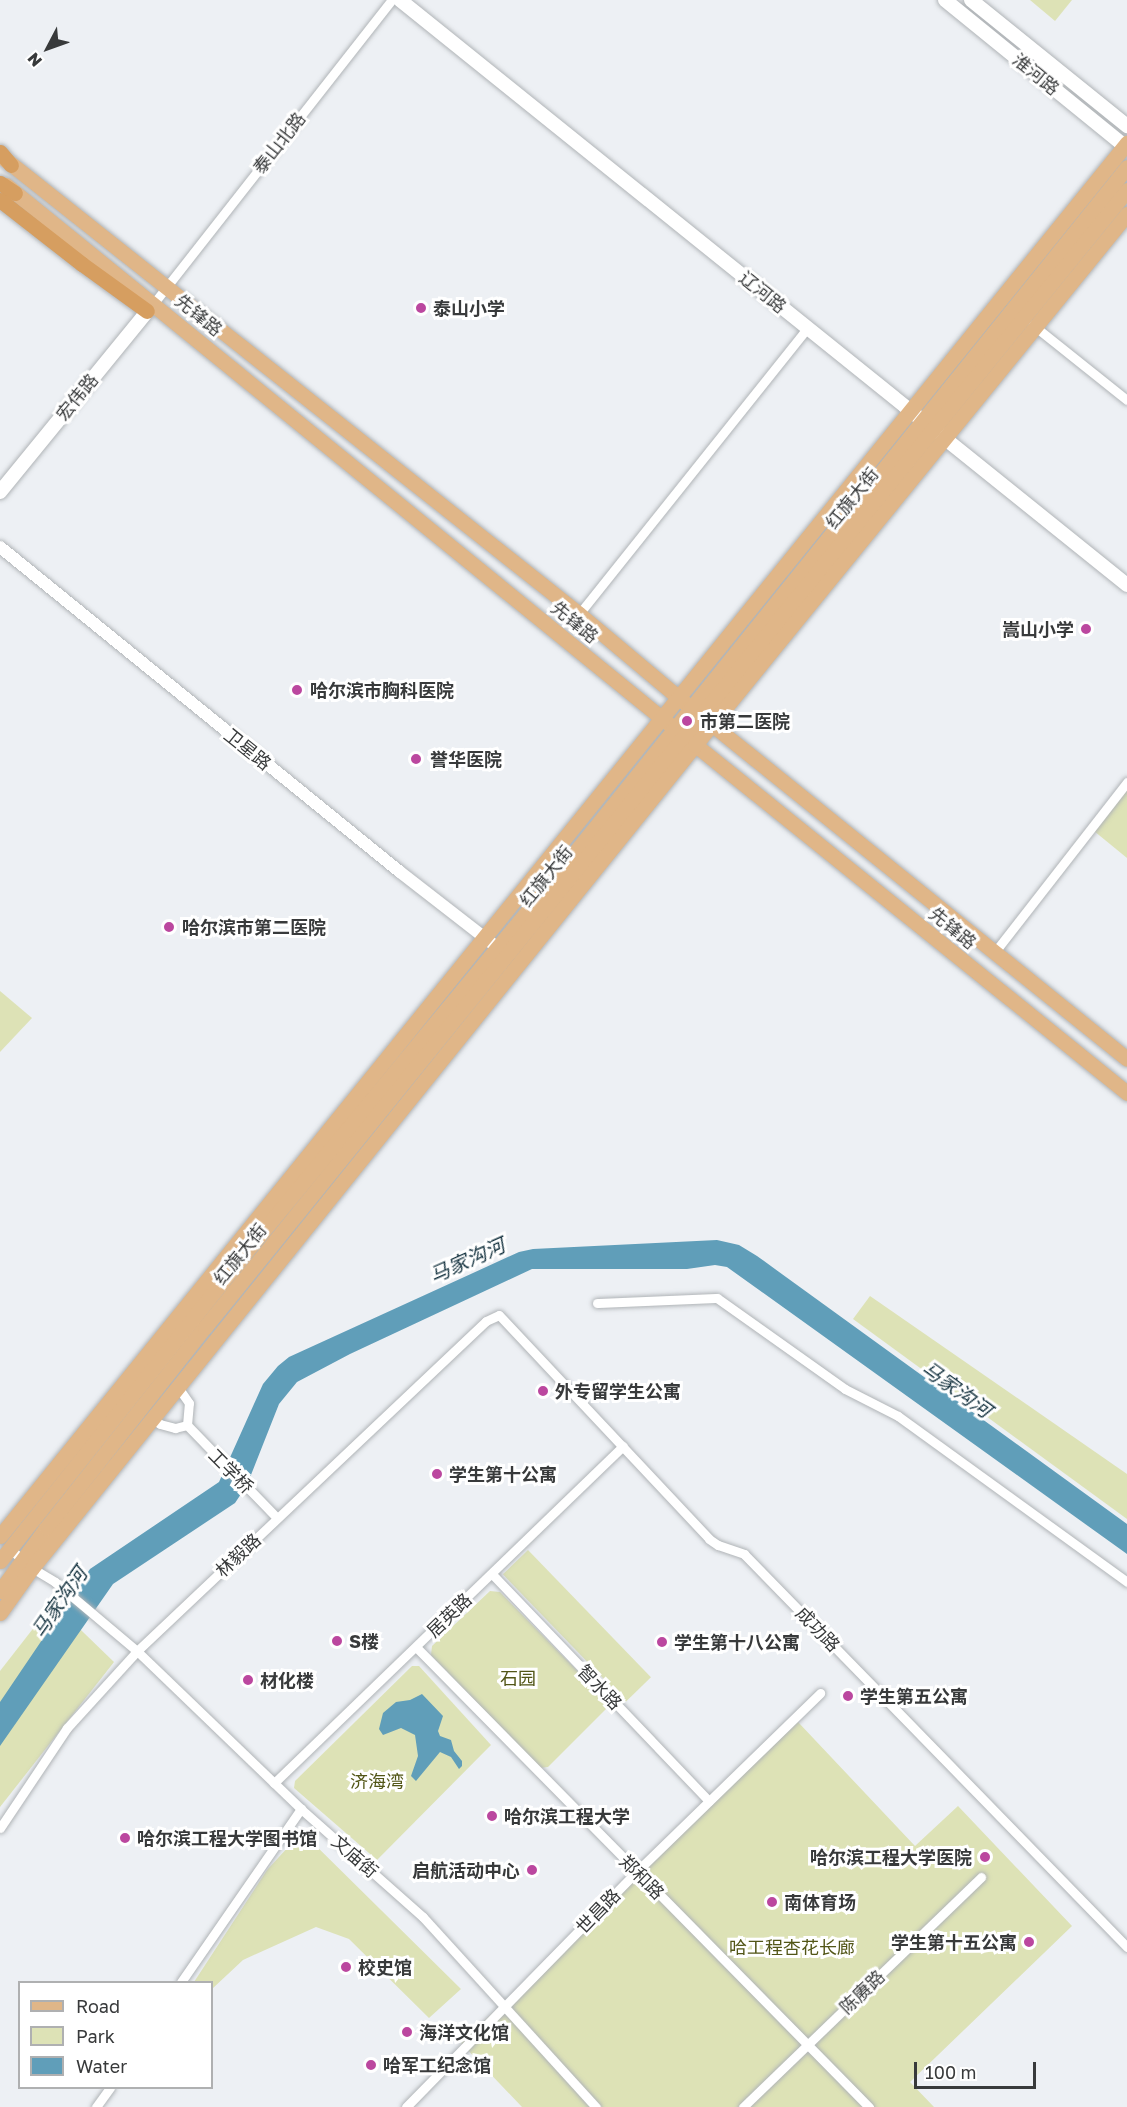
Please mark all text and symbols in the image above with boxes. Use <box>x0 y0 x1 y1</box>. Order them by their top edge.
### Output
north arrow <box>18 18 78 78</box>
text: N <box>23 49 46 71</box>
street label: 淮河路 <box>1008 49 1064 99</box>
street label: 泰山北路 <box>248 108 310 178</box>
street label: 辽河路 <box>735 267 791 317</box>
street label: 先锋路 <box>171 290 227 340</box>
place label: 泰山小学 <box>433 297 505 319</box>
marker: 泰山小学 <box>414 301 428 315</box>
street label: 宏伟路 <box>52 369 102 425</box>
street label: 红旗大街 <box>821 463 883 533</box>
street label: 先锋路 <box>547 597 603 647</box>
place label: 嵩山小学 <box>1002 618 1074 640</box>
marker: 嵩山小学 <box>1079 622 1093 636</box>
place label: 哈尔滨市胸科医院 <box>310 679 454 701</box>
marker: 哈尔滨市胸科医院 <box>288 681 306 699</box>
place label: 市第二医院 <box>700 710 790 732</box>
marker: 市第二医院 <box>678 712 696 730</box>
street label: 卫星路 <box>220 724 276 774</box>
place label: 誉华医院 <box>430 748 502 770</box>
marker: 誉华医院 <box>407 750 425 768</box>
street label: 红旗大街 <box>515 841 577 911</box>
street label: 先锋路 <box>925 903 981 953</box>
place label: 哈尔滨市第二医院 <box>182 916 326 938</box>
marker: 哈尔滨市第二医院 <box>160 918 178 936</box>
street label: 红旗大街 <box>209 1219 271 1289</box>
water label: 马家沟河 <box>426 1233 508 1287</box>
water label: 马家沟河 <box>918 1356 996 1422</box>
place label: 外专留学生公寓 <box>555 1380 681 1402</box>
marker: 外专留学生公寓 <box>536 1384 550 1398</box>
street label: 工学桥 <box>204 1444 258 1498</box>
place label: 学生第十公寓 <box>449 1463 557 1485</box>
marker: 学生第十公寓 <box>430 1467 444 1481</box>
street label: 林毅路 <box>211 1529 265 1581</box>
water label: 马家沟河 <box>26 1562 92 1642</box>
street label: 居英路 <box>422 1588 476 1642</box>
street label: 成功路 <box>791 1602 845 1656</box>
place label: S楼 <box>349 1630 379 1652</box>
place label: 学生第十八公寓 <box>674 1631 800 1653</box>
marker: S楼 <box>330 1634 344 1648</box>
marker: 学生第十八公寓 <box>655 1635 669 1649</box>
street label: 智水路 <box>573 1660 627 1714</box>
park label: 石园 <box>500 1667 536 1689</box>
place label: 材化楼 <box>260 1669 314 1691</box>
marker: 材化楼 <box>241 1673 255 1687</box>
place label: 学生第五公寓 <box>860 1685 968 1707</box>
marker: 学生第五公寓 <box>841 1689 855 1703</box>
park label: 济海湾 <box>350 1770 404 1792</box>
place label: 哈尔滨工程大学 <box>504 1805 630 1827</box>
marker: 哈尔滨工程大学 <box>485 1809 499 1823</box>
place label: 哈尔滨工程大学图书馆 <box>137 1827 317 1849</box>
street label: 文庙街 <box>328 1830 382 1882</box>
marker: 哈尔滨工程大学图书馆 <box>118 1831 132 1845</box>
place label: 哈尔滨工程大学医院 <box>810 1846 972 1868</box>
marker: 哈尔滨工程大学医院 <box>976 1848 994 1866</box>
street label: 郑和路 <box>615 1850 669 1904</box>
place label: 启航活动中心 <box>412 1859 520 1881</box>
marker: 启航活动中心 <box>525 1863 539 1877</box>
street label: 世昌路 <box>571 1884 625 1938</box>
place label: 南体育场 <box>784 1891 856 1913</box>
marker: 南体育场 <box>765 1895 779 1909</box>
place label: 学生第十五公寓 <box>891 1931 1017 1953</box>
marker: 学生第十五公寓 <box>1022 1935 1036 1949</box>
park label: 哈工程杏花长廊 <box>729 1936 855 1958</box>
place label: 校史馆 <box>358 1956 412 1978</box>
marker: 校史馆 <box>339 1960 353 1974</box>
street label: 陈赓路 <box>835 1965 889 2019</box>
legend <box>18 1981 213 2089</box>
text: Road <box>76 1995 120 2017</box>
place label: 海洋文化馆 <box>419 2021 509 2043</box>
text: Park <box>76 2025 115 2047</box>
marker: 海洋文化馆 <box>400 2025 414 2039</box>
scale bar <box>917 2050 1038 2088</box>
place label: 哈军工纪念馆 <box>383 2054 491 2076</box>
text: Water <box>76 2055 127 2077</box>
marker: 哈军工纪念馆 <box>364 2058 378 2072</box>
text: 100 m <box>925 2061 976 2083</box>

